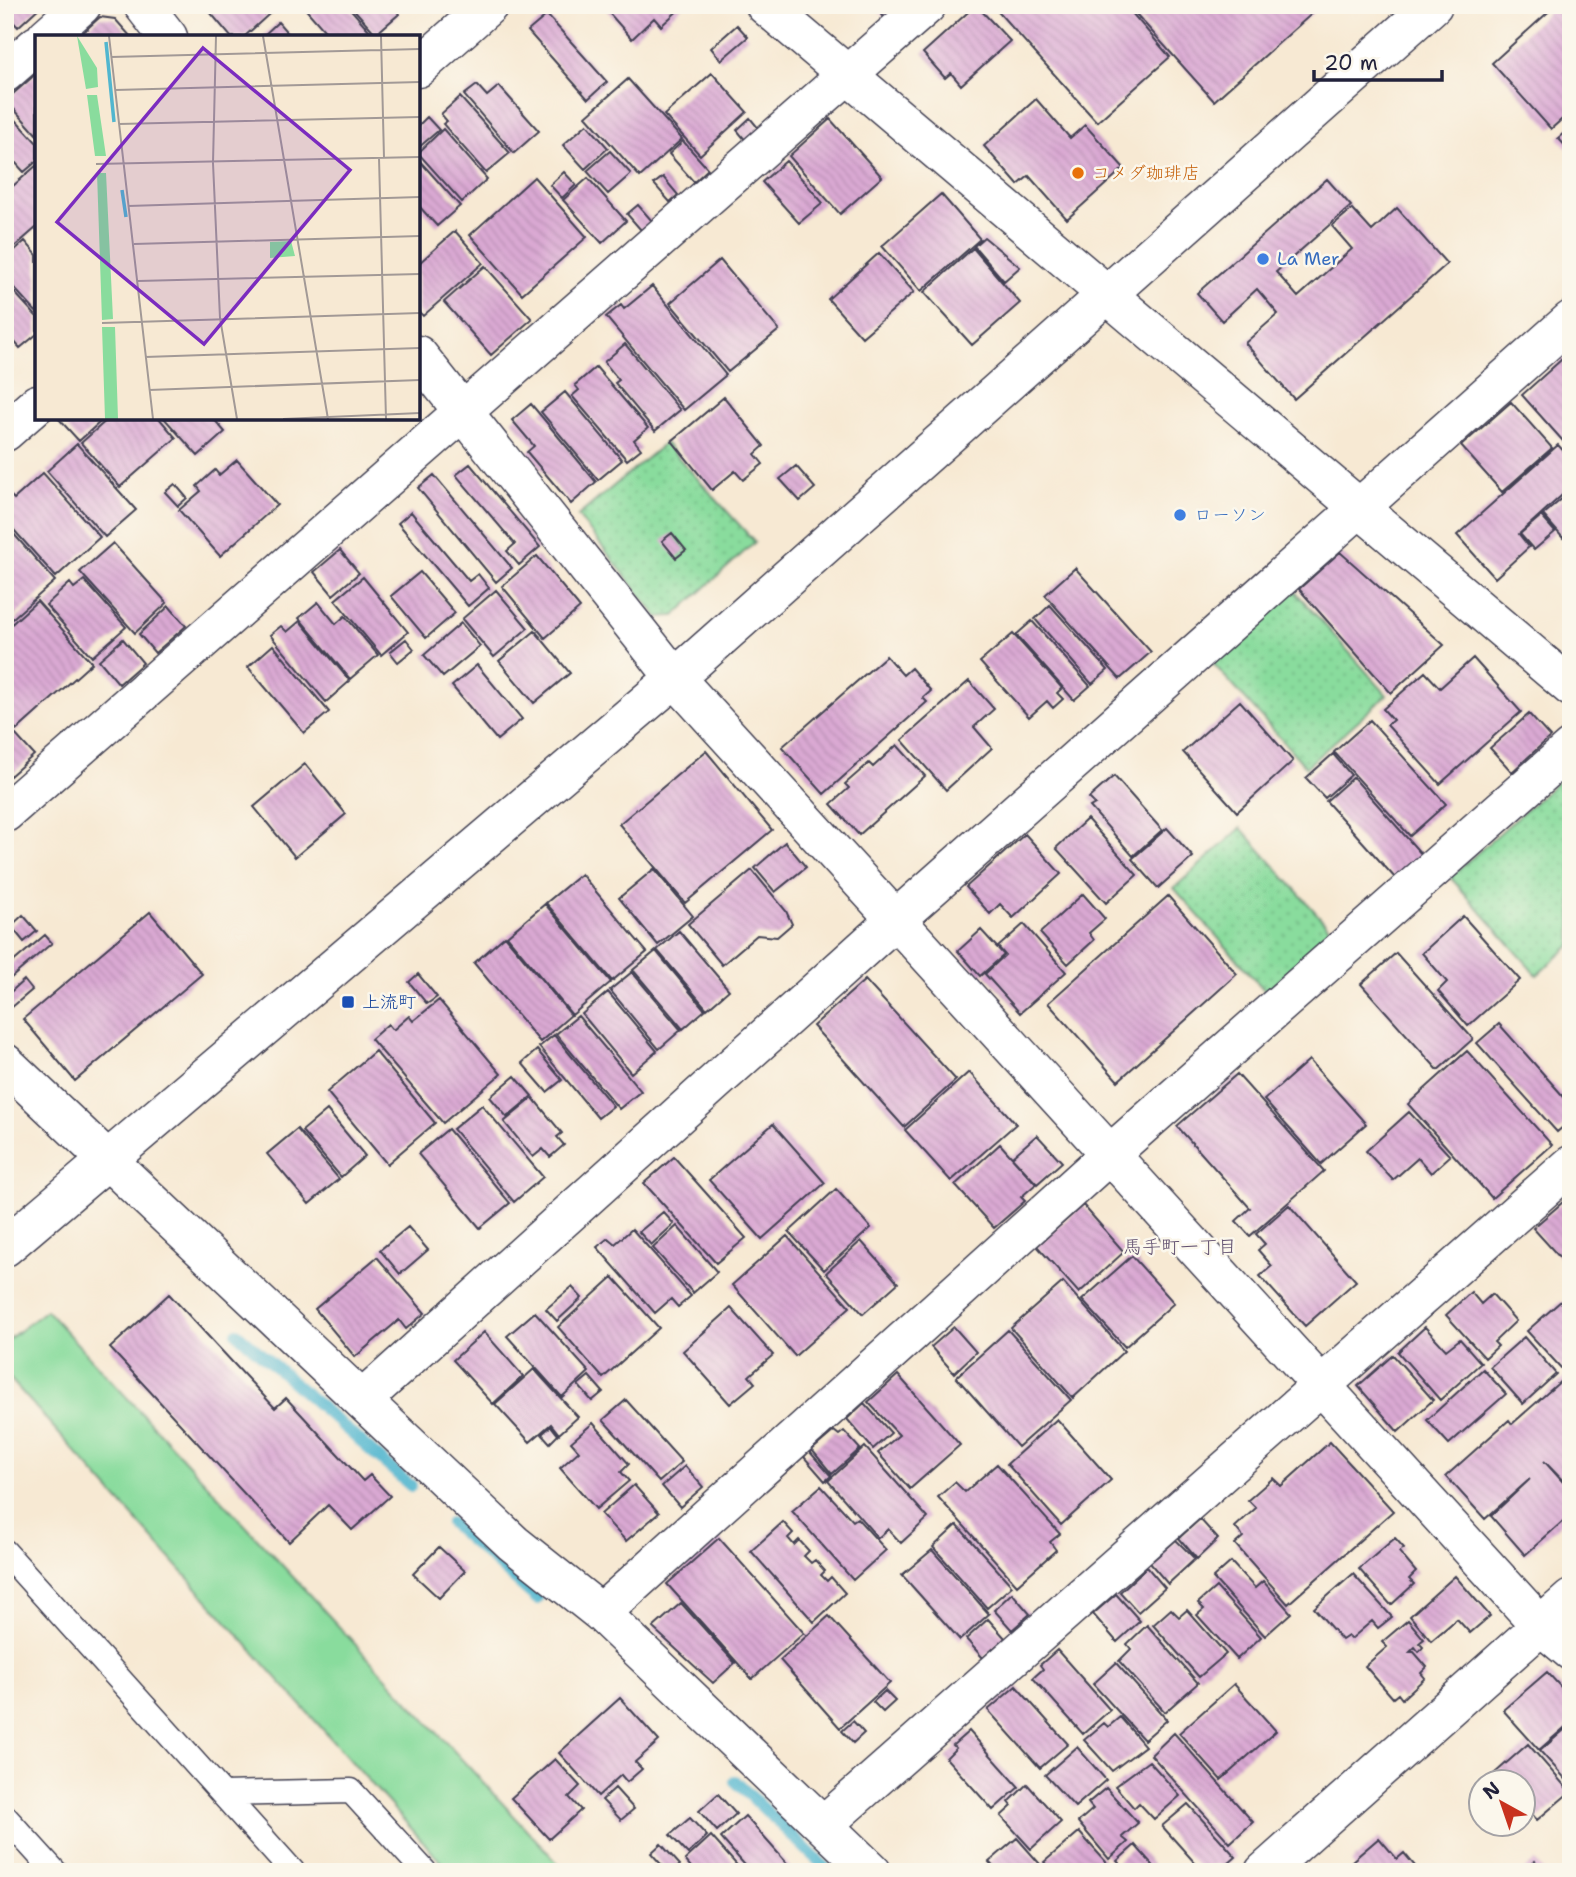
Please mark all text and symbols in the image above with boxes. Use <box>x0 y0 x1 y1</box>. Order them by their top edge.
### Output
inset map <box>35 35 420 420</box>
scale bar <box>1314 38 1441 82</box>
text: 20 m <box>1324 49 1378 77</box>
place label: コメダ珈琲店 <box>1092 161 1200 185</box>
marker: コメダ珈琲店 <box>1070 165 1086 181</box>
place label: La Mer <box>1277 247 1340 271</box>
marker: La Mer <box>1255 251 1271 267</box>
place label: ローソン <box>1194 503 1266 527</box>
marker: ローソン <box>1172 507 1188 523</box>
place label: 上流町 <box>362 990 416 1014</box>
marker: 上流町 <box>340 994 356 1010</box>
district label: 馬手町一丁目 <box>1123 1234 1237 1259</box>
north arrow <box>1468 1769 1538 1839</box>
text: N <box>1478 1776 1505 1805</box>

